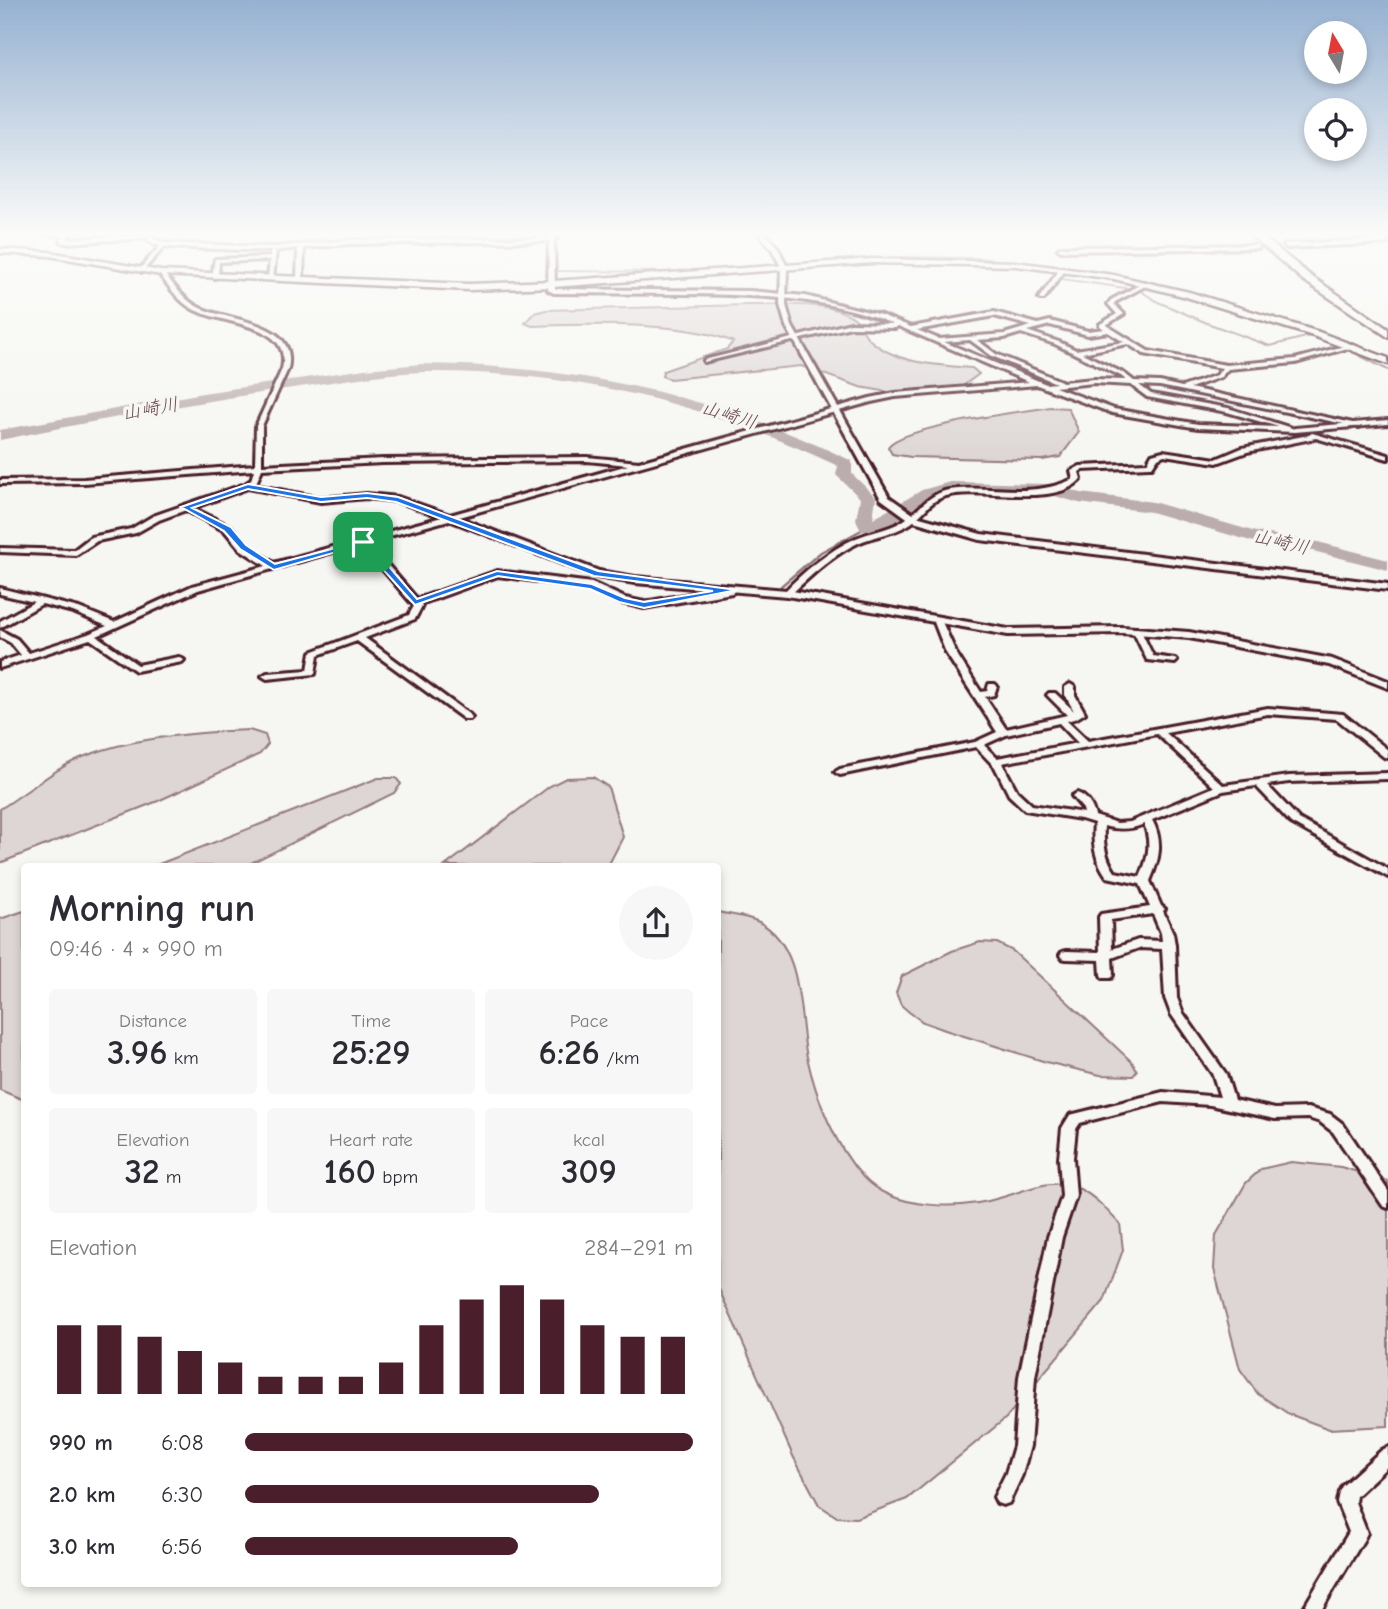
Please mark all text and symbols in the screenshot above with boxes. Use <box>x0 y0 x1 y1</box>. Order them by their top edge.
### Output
north arrow <box>1304 21 1367 84</box>
map controls <box>1304 21 1367 161</box>
button: locate <box>1304 98 1367 161</box>
water label: 山崎川 <box>120 393 180 425</box>
water label: 山崎川 <box>699 396 759 434</box>
pin <box>333 512 393 572</box>
icon: arrive <box>344 523 382 561</box>
water label: 山崎川 <box>1251 525 1311 559</box>
button: share <box>619 886 693 960</box>
text: Morning run <box>49 887 255 931</box>
text: 09:46 · 4 × 990 m <box>49 935 223 962</box>
text: Distance <box>119 1010 187 1032</box>
text: Time <box>351 1010 391 1032</box>
text: Pace <box>570 1010 608 1032</box>
text: 3.96 <box>107 1032 167 1073</box>
text: 25:29 <box>332 1032 411 1073</box>
text: 6:26 <box>539 1032 600 1073</box>
text: km <box>167 1047 199 1069</box>
text: /km <box>600 1047 639 1069</box>
text: Elevation <box>117 1129 189 1151</box>
text: Heart rate <box>329 1129 413 1151</box>
text: kcal <box>573 1129 605 1151</box>
text: 32 <box>125 1151 159 1192</box>
text: 160 <box>324 1151 376 1192</box>
text: 309 <box>561 1151 617 1192</box>
text: m <box>159 1166 181 1188</box>
text: bpm <box>376 1166 418 1188</box>
text: Elevation <box>49 1234 137 1261</box>
text: 284–291 m <box>584 1234 693 1261</box>
text: 990 m <box>49 1429 113 1456</box>
text: 6:08 <box>161 1429 203 1456</box>
text: 2.0 km <box>49 1481 115 1508</box>
text: 6:30 <box>161 1481 203 1508</box>
text: 3.0 km <box>49 1533 115 1560</box>
text: 6:56 <box>161 1533 203 1560</box>

